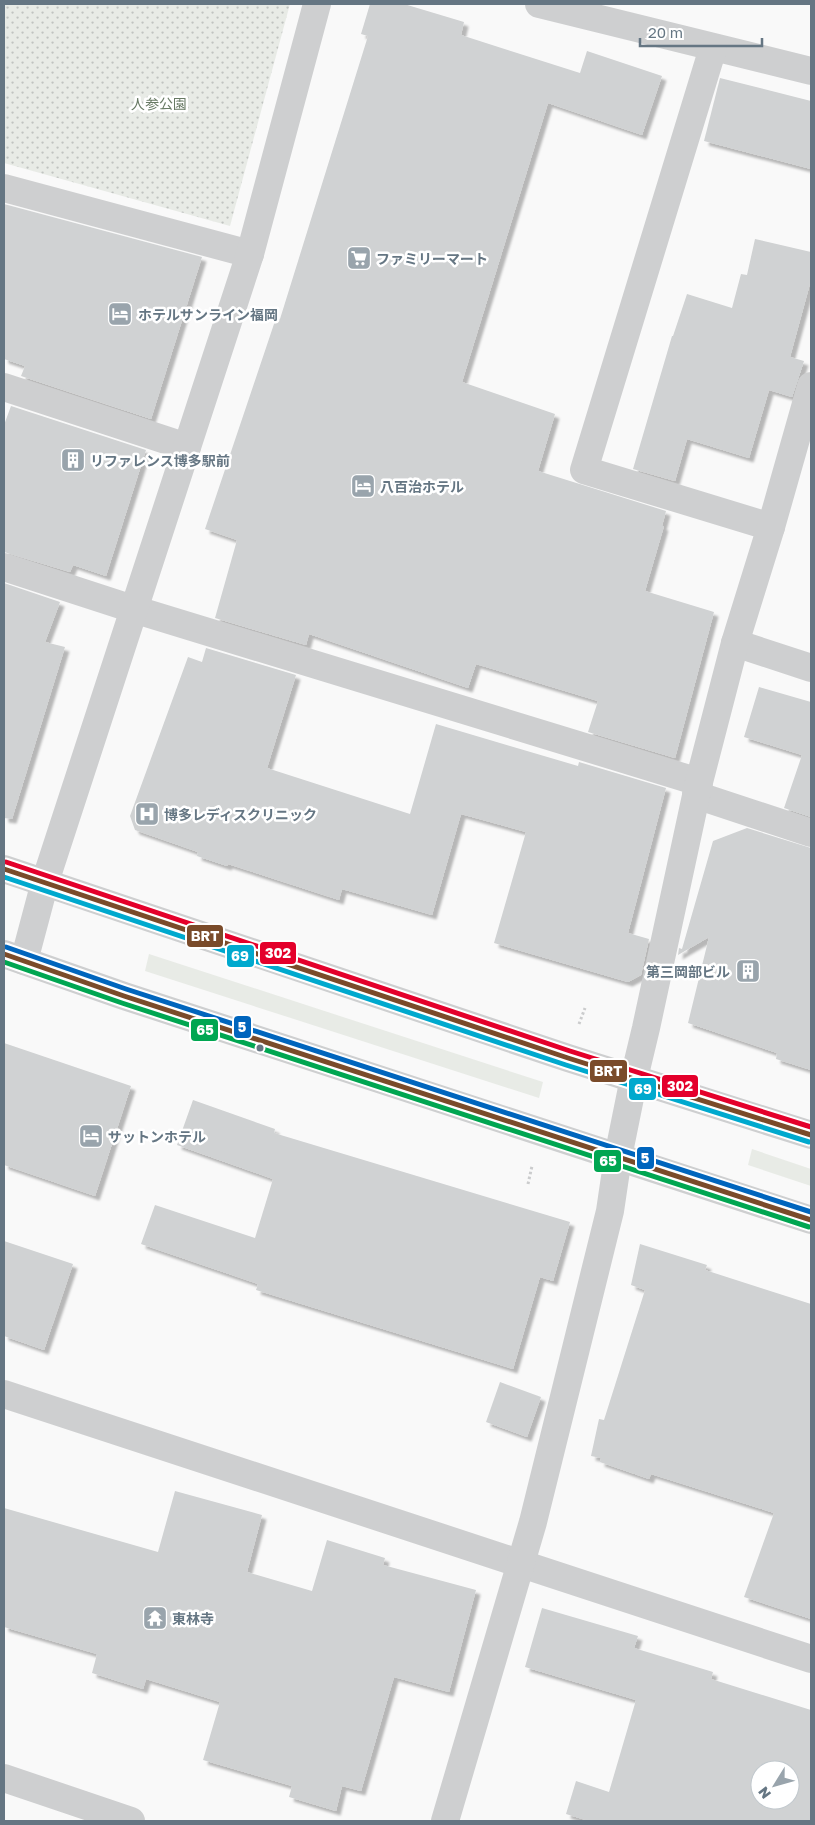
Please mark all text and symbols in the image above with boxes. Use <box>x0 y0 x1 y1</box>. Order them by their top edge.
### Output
scale bar <box>640 15 762 47</box>
text: 20 m <box>648 23 683 41</box>
park label: 人参公園 <box>131 95 187 112</box>
supermarket icon: ファミリーマート <box>346 245 372 271</box>
place label: ファミリーマート <box>376 250 488 267</box>
hotel icon: ホテルサンライン福岡 <box>107 301 133 327</box>
place label: ホテルサンライン福岡 <box>138 306 278 323</box>
building icon: リファレンス博多駅前 <box>60 447 86 473</box>
place label: リファレンス博多駅前 <box>90 452 230 469</box>
hotel icon: 八百治ホテル <box>350 473 376 499</box>
place label: 八百治ホテル <box>380 478 464 495</box>
hospital icon: 博多レディスクリニック <box>134 801 160 827</box>
place label: 博多レディスクリニック <box>164 806 317 823</box>
line badge: BRT <box>186 924 224 948</box>
text: BRT <box>191 927 219 944</box>
line badge: 302 <box>259 941 297 965</box>
line badge: 69 <box>226 944 255 968</box>
text: 302 <box>265 944 292 961</box>
text: 69 <box>231 947 249 964</box>
building icon: 第三岡部ビル <box>735 958 761 984</box>
place label: 第三岡部ビル <box>646 963 730 980</box>
line badge: 5 <box>233 1015 252 1039</box>
line badge: 65 <box>190 1018 219 1042</box>
text: 5 <box>238 1018 247 1035</box>
text: 65 <box>196 1021 214 1038</box>
unlabelled marker <box>255 1043 265 1053</box>
line badge: BRT <box>589 1059 628 1083</box>
text: BRT <box>594 1062 622 1079</box>
line badge: 302 <box>661 1074 699 1098</box>
line badge: 69 <box>628 1077 657 1101</box>
text: 302 <box>667 1077 694 1094</box>
text: 69 <box>634 1080 652 1097</box>
hotel icon: サットンホテル <box>78 1123 104 1149</box>
place label: サットンホテル <box>108 1128 206 1145</box>
line badge: 5 <box>636 1146 655 1170</box>
line badge: 65 <box>593 1149 622 1173</box>
text: 5 <box>641 1149 650 1166</box>
text: 65 <box>599 1152 617 1169</box>
temple icon: 東林寺 <box>142 1605 168 1631</box>
place label: 東林寺 <box>172 1610 214 1627</box>
north arrow <box>750 1760 800 1810</box>
text: N <box>754 1784 774 1802</box>

